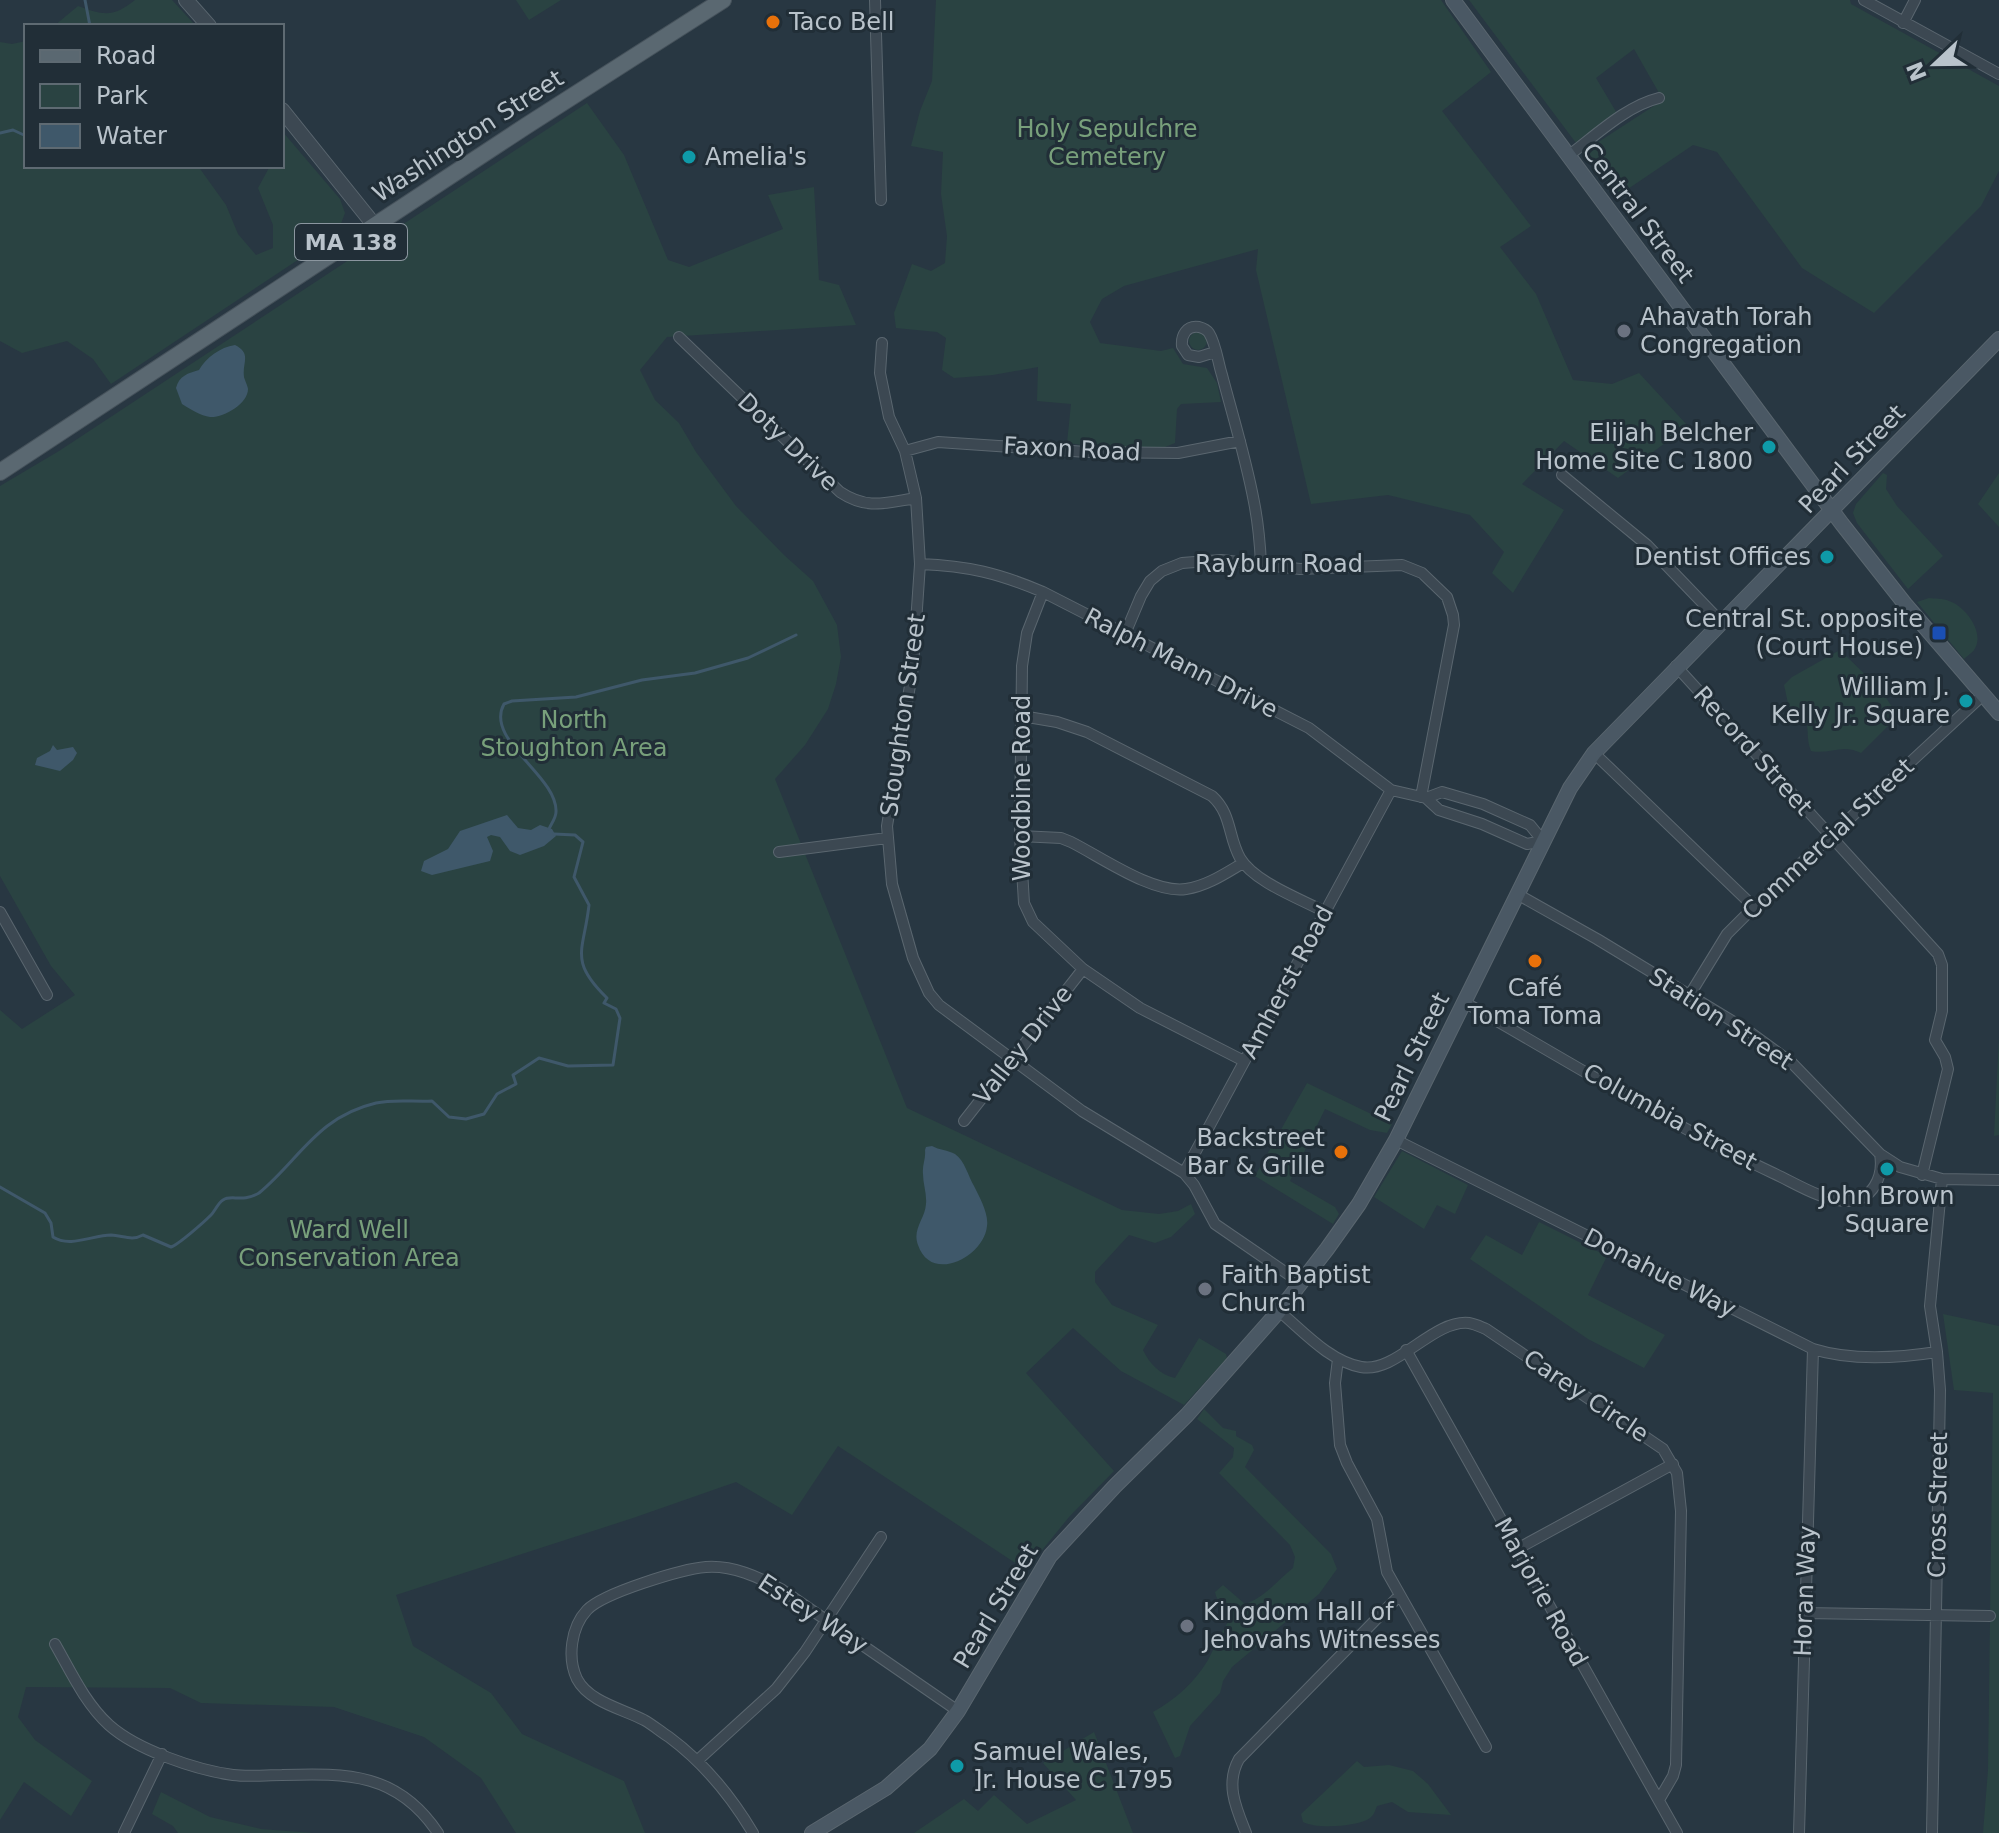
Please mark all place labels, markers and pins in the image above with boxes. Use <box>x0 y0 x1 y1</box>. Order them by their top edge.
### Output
place label: Taco Bell <box>788 8 894 36</box>
marker: Taco Bell <box>764 13 782 31</box>
place label: Amelia's <box>705 143 807 171</box>
marker: Amelia's <box>680 148 698 166</box>
place label: Ahavath Torah Congregation <box>1640 303 1813 359</box>
marker: Ahavath Torah Congregation <box>1615 322 1633 340</box>
place label: Elijah Belcher Home Site C 1800 <box>1535 419 1753 475</box>
marker: Elijah Belcher Home Site C 1800 <box>1760 438 1778 456</box>
place label: Dentist Offices <box>1634 543 1811 571</box>
marker: Dentist Offices <box>1818 548 1836 566</box>
place label: Central St. opposite (Court House) <box>1685 605 1923 661</box>
marker: Central St. opposite (Court House) <box>1930 624 1948 642</box>
place label: William J. Kelly Jr. Square <box>1771 673 1950 729</box>
marker: William J. Kelly Jr. Square <box>1957 692 1975 710</box>
marker: Café Toma Toma <box>1526 952 1544 970</box>
place label: Café Toma Toma <box>1467 974 1602 1030</box>
place label: Backstreet Bar & Grille <box>1187 1124 1325 1180</box>
marker: Backstreet Bar & Grille <box>1332 1143 1350 1161</box>
marker: John Brown Square <box>1878 1160 1896 1178</box>
place label: John Brown Square <box>1817 1182 1955 1238</box>
place label: Faith Baptist Church <box>1221 1261 1371 1317</box>
marker: Faith Baptist Church <box>1196 1280 1214 1298</box>
place label: Kingdom Hall of Jehovahs Witnesses <box>1201 1598 1441 1654</box>
marker: Kingdom Hall of Jehovahs Witnesses <box>1178 1617 1196 1635</box>
place label: Samuel Wales, ]r. House C 1795 <box>973 1738 1174 1794</box>
marker: Samuel Wales, ]r. House C 1795 <box>948 1757 966 1775</box>

